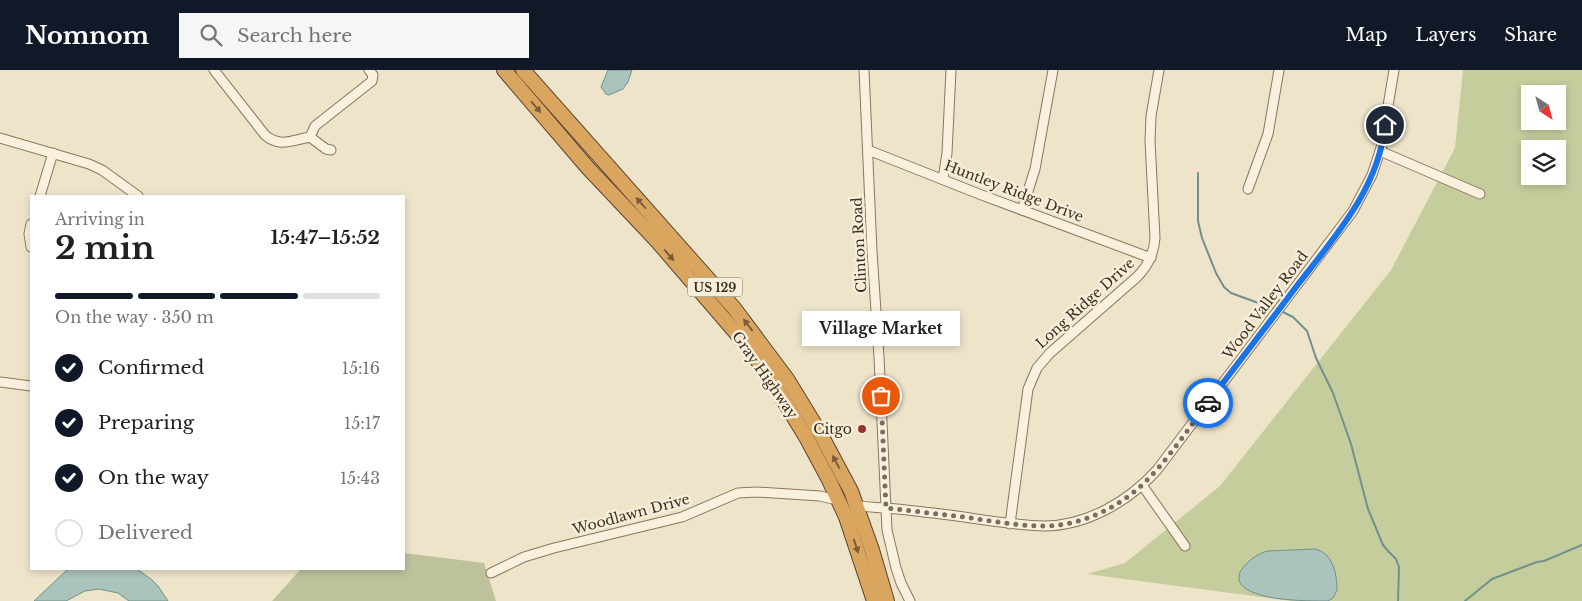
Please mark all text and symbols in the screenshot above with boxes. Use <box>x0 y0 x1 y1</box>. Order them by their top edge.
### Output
search box <box>179 13 529 58</box>
text: Nomnom <box>25 21 149 50</box>
icon: search <box>197 21 225 49</box>
text: Search here <box>237 24 352 47</box>
text: Map <box>1346 24 1387 46</box>
text: Layers <box>1415 24 1476 46</box>
text: Share <box>1504 24 1557 46</box>
north arrow <box>1521 85 1566 130</box>
map controls <box>1521 85 1566 185</box>
one-way arrow <box>530 100 541 113</box>
pin <box>1364 104 1406 146</box>
icon: home <box>1371 111 1399 139</box>
button: layers <box>1521 140 1566 185</box>
street label: Huntley Ridge Drive <box>942 156 1086 226</box>
street label: Clinton Road <box>847 196 870 293</box>
one-way arrow <box>635 197 646 210</box>
text: Arriving in <box>55 209 145 229</box>
text: 15:47–15:52 <box>270 226 380 249</box>
text: 2 min <box>55 228 155 268</box>
street label: Wood Valley Road <box>1218 247 1312 363</box>
one-way arrow <box>663 249 674 262</box>
street label: Long Ridge Drive <box>1032 254 1138 352</box>
road number: US 129 <box>688 278 742 296</box>
text: On the way · 350 m <box>55 307 214 327</box>
callout: Village Market <box>802 311 960 346</box>
text: Village Market <box>819 318 943 338</box>
one-way arrow <box>742 319 753 332</box>
street label: Gray Highway <box>728 328 802 422</box>
icon: check <box>55 354 83 382</box>
text: Confirmed <box>98 356 204 379</box>
text: 15:16 <box>342 358 380 378</box>
pin <box>860 375 902 417</box>
courier <box>1183 378 1233 428</box>
icon: bag <box>867 382 895 410</box>
icon: car <box>1194 389 1222 417</box>
icon: check <box>55 409 83 437</box>
text: Preparing <box>98 411 194 434</box>
text: 15:17 <box>344 413 380 433</box>
place label: Citgo <box>813 420 852 438</box>
marker: Citgo <box>856 423 868 435</box>
one-way arrow <box>831 455 840 468</box>
icon: check <box>55 464 83 492</box>
text: On the way <box>98 466 209 489</box>
text: 15:43 <box>340 468 380 488</box>
street label: Woodlawn Drive <box>569 490 692 539</box>
text: Delivered <box>98 521 193 544</box>
one-way arrow <box>852 539 860 554</box>

